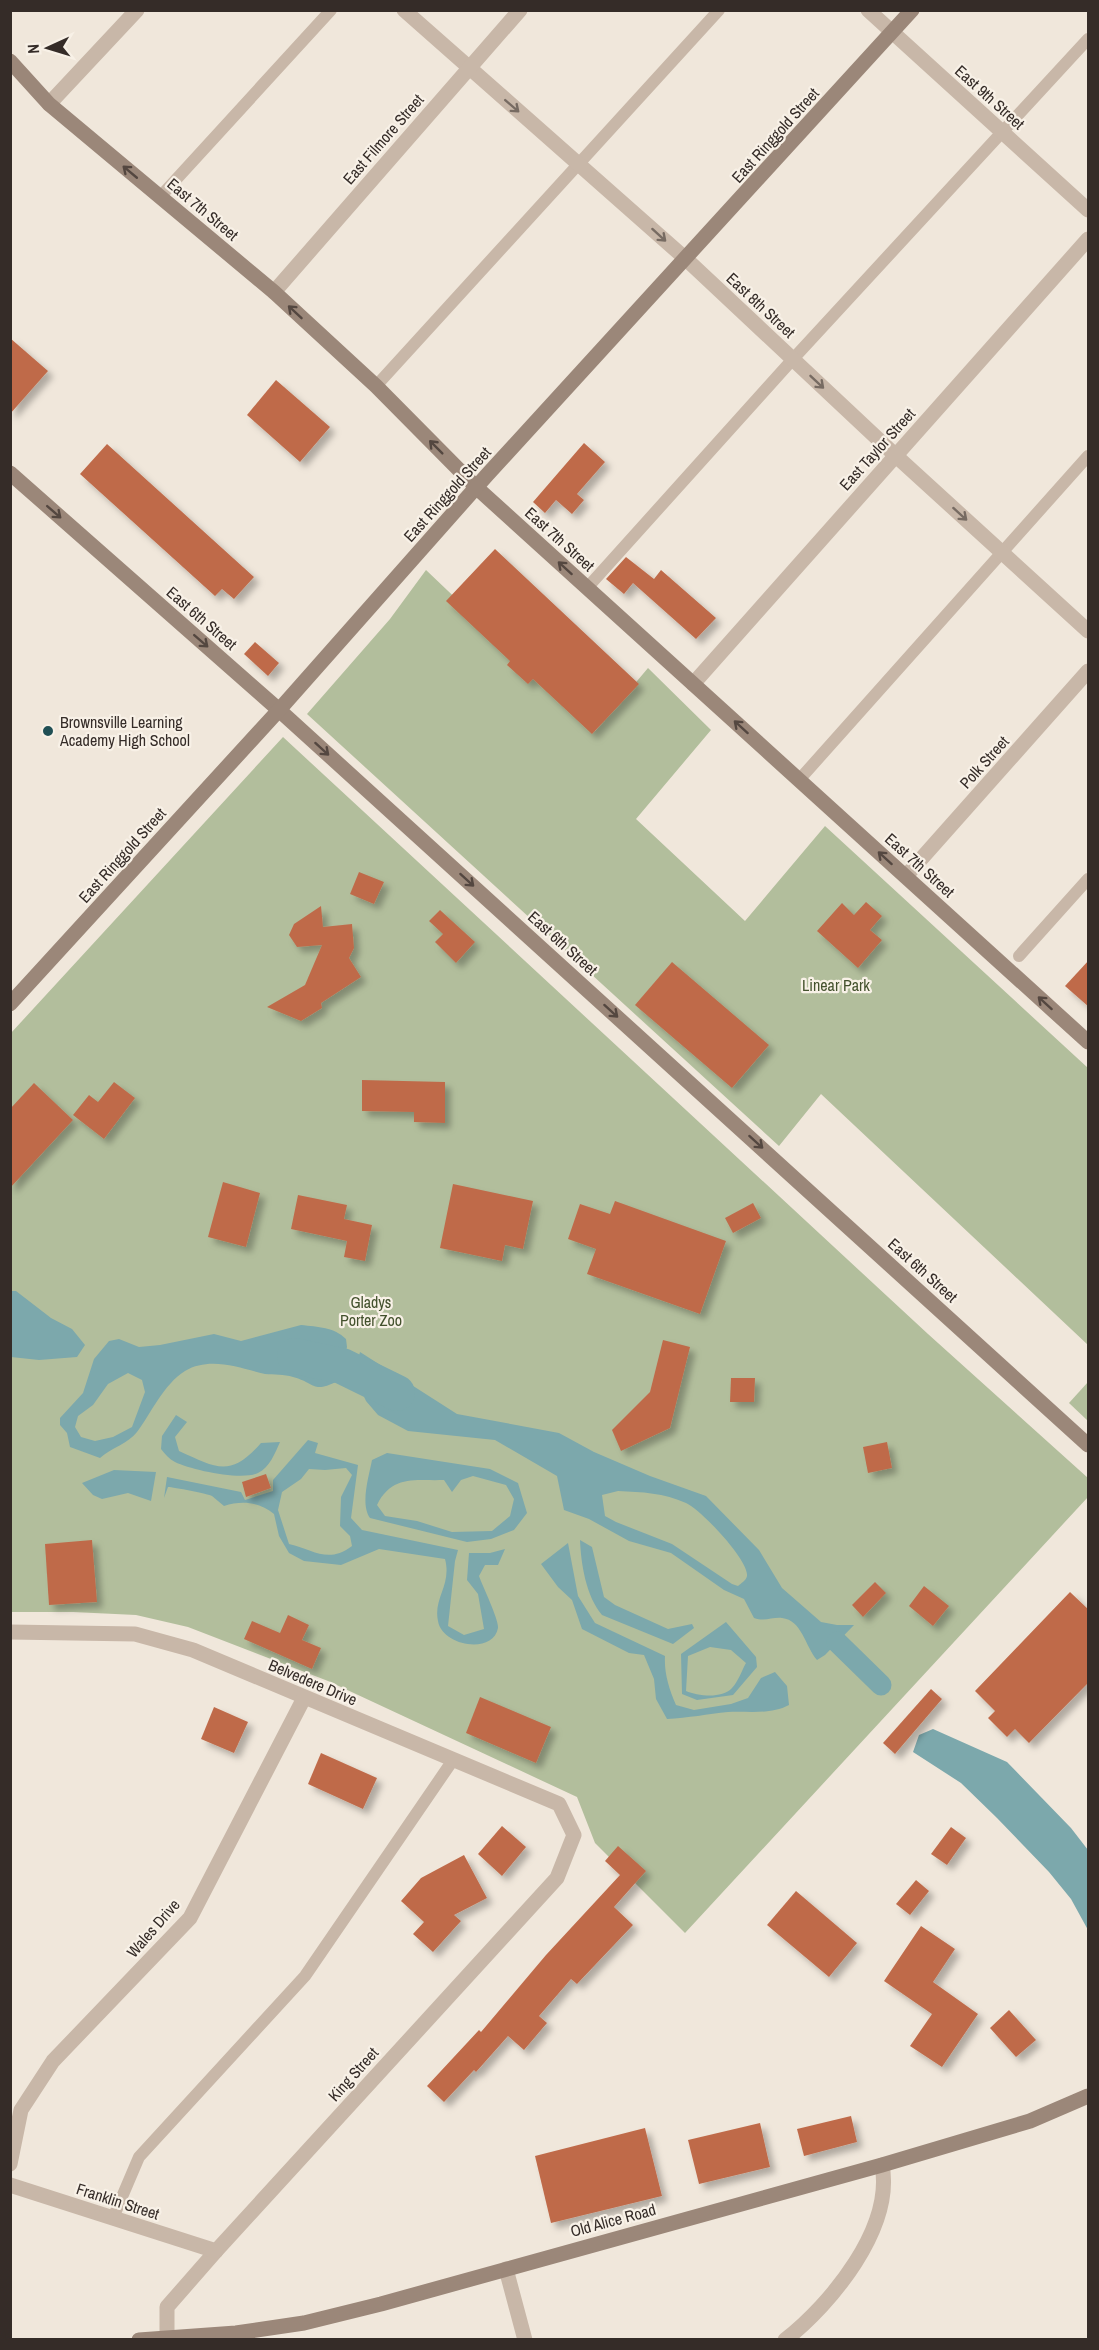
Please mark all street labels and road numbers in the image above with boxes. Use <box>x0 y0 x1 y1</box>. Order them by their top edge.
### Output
street label: East 9th Street <box>950 60 1030 134</box>
street label: East Ringgold Street <box>726 82 824 187</box>
street label: East Filmore Street <box>338 89 429 189</box>
street label: East 7th Street <box>163 173 244 246</box>
street label: East 8th Street <box>722 267 800 343</box>
street label: East Taylor Street <box>834 403 920 495</box>
street label: East Ringgold Street <box>398 441 496 546</box>
street label: East 7th Street <box>520 502 600 576</box>
street label: East 6th Street <box>162 581 242 655</box>
street label: Polk Street <box>954 731 1014 793</box>
street label: East Ringgold Street <box>73 802 171 907</box>
street label: East 7th Street <box>880 828 960 902</box>
street label: East 6th Street <box>523 906 603 980</box>
street label: East 6th Street <box>883 1233 963 1307</box>
street label: Belvedere Drive <box>265 1653 361 1711</box>
street label: Wales Drive <box>121 1894 185 1962</box>
street label: King Street <box>323 2042 383 2106</box>
street label: Franklin Street <box>74 2177 163 2225</box>
street label: Old Alice Road <box>568 2198 658 2242</box>

